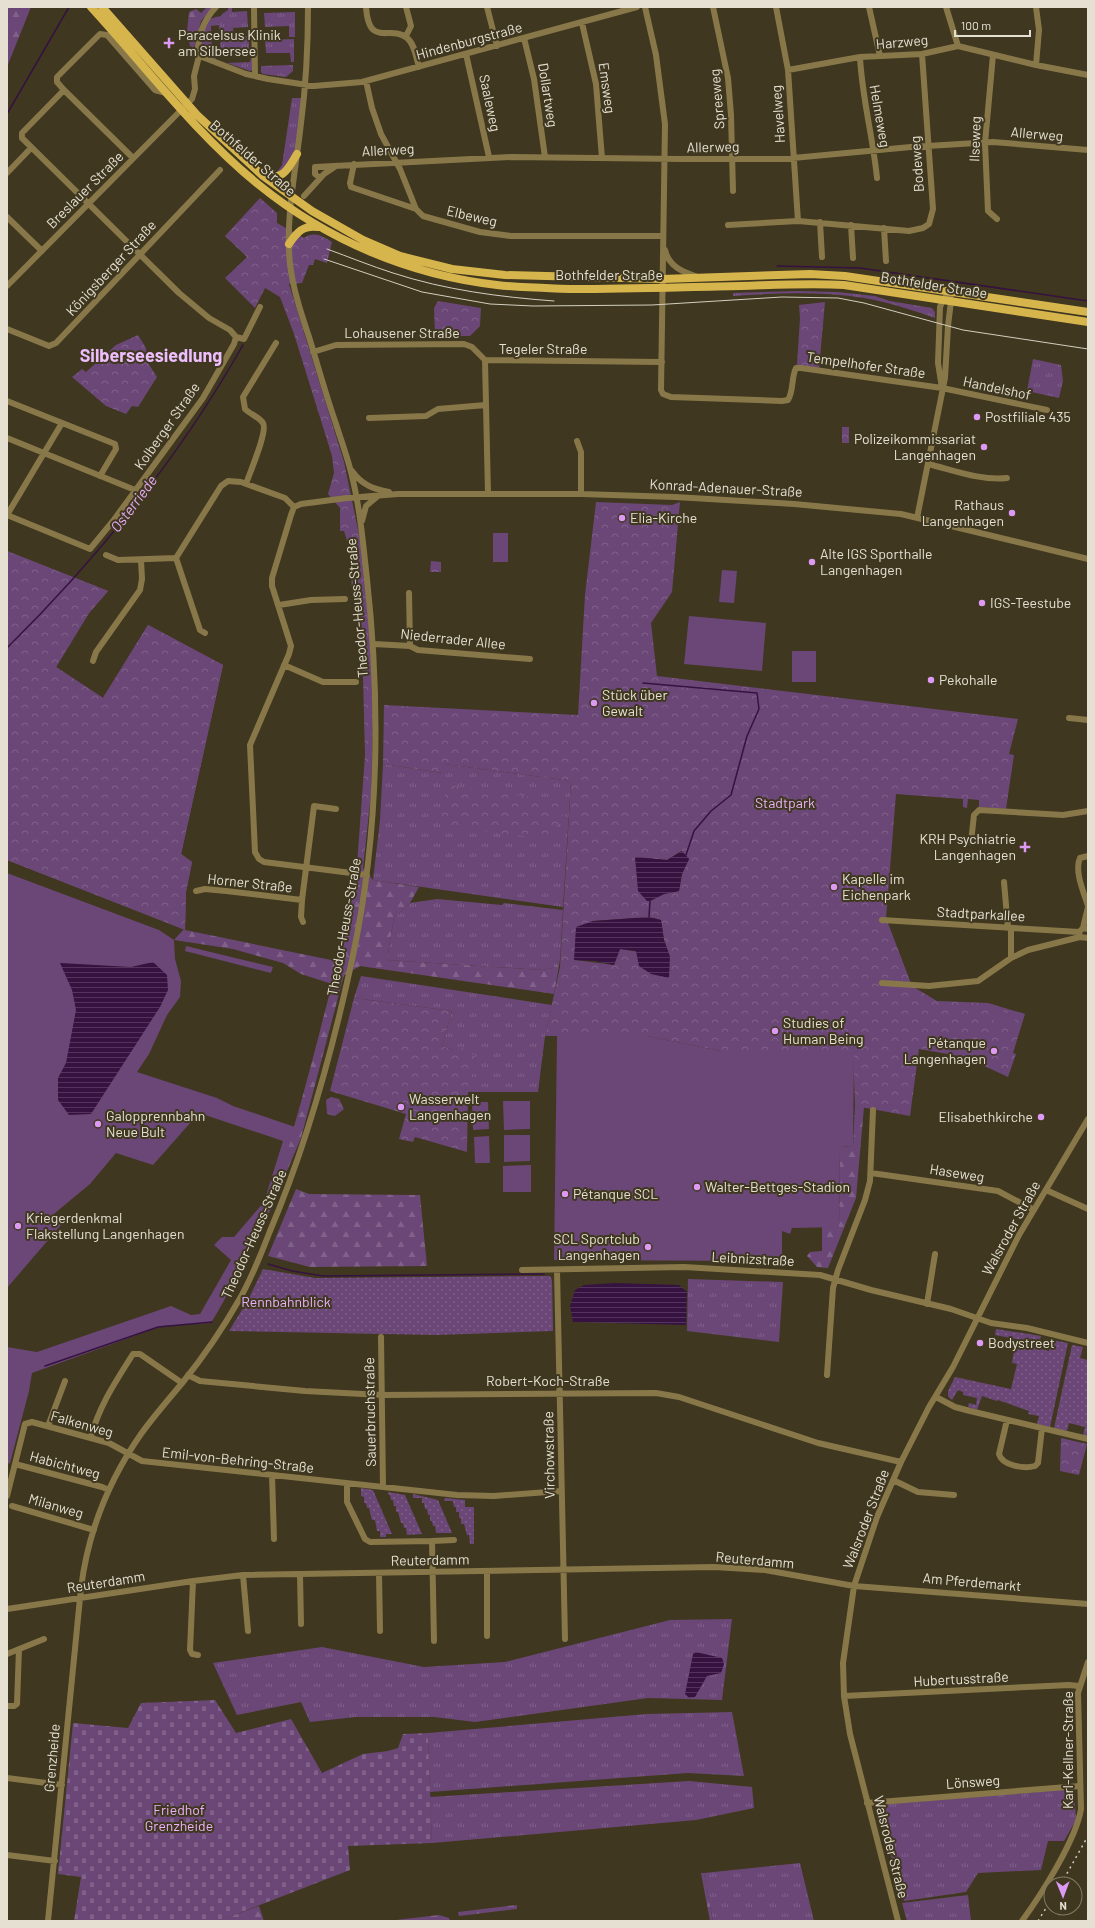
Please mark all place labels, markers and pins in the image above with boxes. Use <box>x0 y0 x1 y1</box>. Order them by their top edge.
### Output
place label: Paracelsus Klinik am Silbersee <box>178 26 281 59</box>
marker: Paracelsus Klinik am Silbersee <box>163 37 175 49</box>
place label: Postfiliale 435 <box>985 408 1071 425</box>
marker: Postfiliale 435 <box>972 412 982 422</box>
place label: Polizeikommissariat Langenhagen <box>854 430 976 463</box>
marker: Polizeikommissariat Langenhagen <box>979 442 989 452</box>
place label: Rathaus Langenhagen <box>922 496 1004 529</box>
marker: Rathaus Langenhagen <box>1007 508 1017 518</box>
place label: Elia-Kirche <box>630 509 697 526</box>
marker: Elia-Kirche <box>617 513 627 523</box>
place label: Alte IGS Sporthalle Langenhagen <box>820 545 932 578</box>
marker: Alte IGS Sporthalle Langenhagen <box>807 557 817 567</box>
place label: IGS-Teestube <box>990 594 1071 611</box>
marker: IGS-Teestube <box>977 598 987 608</box>
place label: Pekohalle <box>939 671 997 688</box>
marker: Pekohalle <box>926 675 936 685</box>
place label: Stück über Gewalt <box>602 686 668 719</box>
marker: Stück über Gewalt <box>589 698 599 708</box>
place label: KRH Psychiatrie Langenhagen <box>920 830 1016 863</box>
marker: KRH Psychiatrie Langenhagen <box>1019 841 1031 853</box>
place label: Kapelle im Eichenpark <box>842 870 911 903</box>
marker: Kapelle im Eichenpark <box>829 882 839 892</box>
place label: Studies of Human Being <box>783 1014 864 1047</box>
marker: Studies of Human Being <box>770 1026 780 1036</box>
place label: Pétanque Langenhagen <box>904 1034 986 1067</box>
marker: Pétanque Langenhagen <box>989 1046 999 1056</box>
place label: Wasserwelt Langenhagen <box>409 1090 491 1123</box>
marker: Wasserwelt Langenhagen <box>396 1102 406 1112</box>
place label: Galopprennbahn Neue Bult <box>106 1107 205 1140</box>
place label: Elisabethkirche <box>939 1108 1033 1125</box>
marker: Elisabethkirche <box>1036 1112 1046 1122</box>
marker: Galopprennbahn Neue Bult <box>93 1119 103 1129</box>
place label: Walter-Bettges-Stadion <box>705 1178 850 1195</box>
marker: Walter-Bettges-Stadion <box>692 1182 702 1192</box>
place label: Pétanque SCL <box>573 1185 658 1202</box>
marker: Pétanque SCL <box>560 1189 570 1199</box>
place label: Kriegerdenkmal Flakstellung Langenhagen <box>26 1209 184 1242</box>
marker: Kriegerdenkmal Flakstellung Langenhagen <box>13 1221 23 1231</box>
place label: SCL Sportclub Langenhagen <box>553 1230 640 1263</box>
marker: SCL Sportclub Langenhagen <box>643 1242 653 1252</box>
place label: Bodystreet <box>988 1334 1055 1351</box>
marker: Bodystreet <box>975 1338 985 1348</box>

